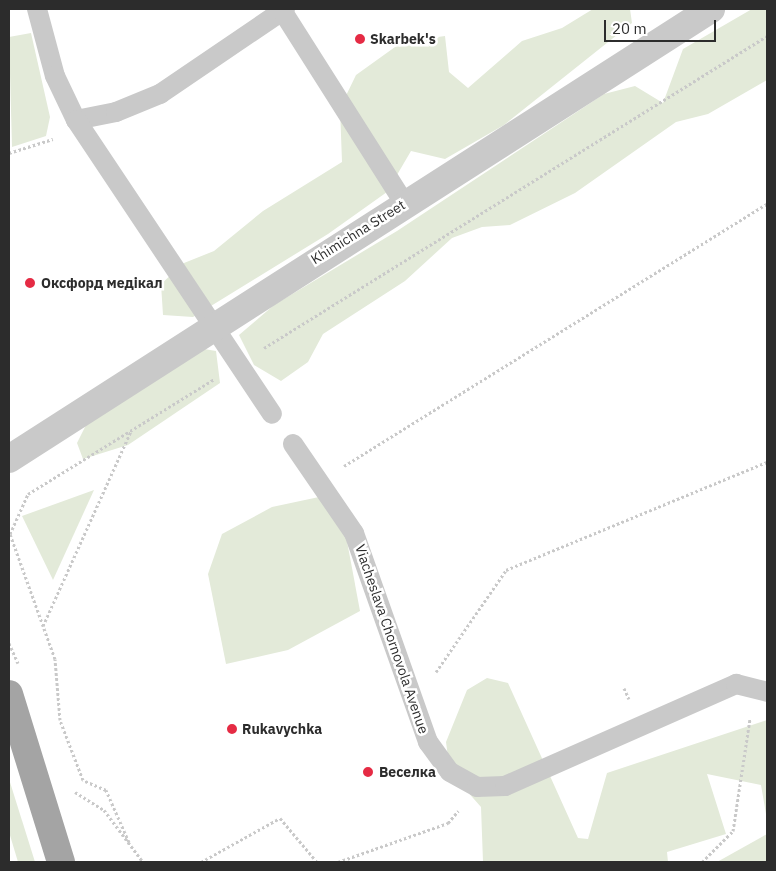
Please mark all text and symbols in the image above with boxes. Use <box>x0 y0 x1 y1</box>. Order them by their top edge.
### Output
scale bar <box>606 10 718 42</box>
text: 20 m <box>612 19 647 38</box>
place label: Skarbek's <box>370 31 436 47</box>
marker: Skarbek's <box>354 33 366 45</box>
street label: Khimichna Street <box>308 196 408 268</box>
place label: Оксфорд медікал <box>41 275 162 291</box>
marker: Оксфорд медікал <box>23 276 37 290</box>
street label: Viacheslava Chornovola Avenue <box>352 542 432 736</box>
place label: Rukavychka <box>242 721 322 737</box>
marker: Rukavychka <box>226 723 238 735</box>
place label: Веселка <box>379 764 436 780</box>
marker: Веселка <box>361 765 375 779</box>

